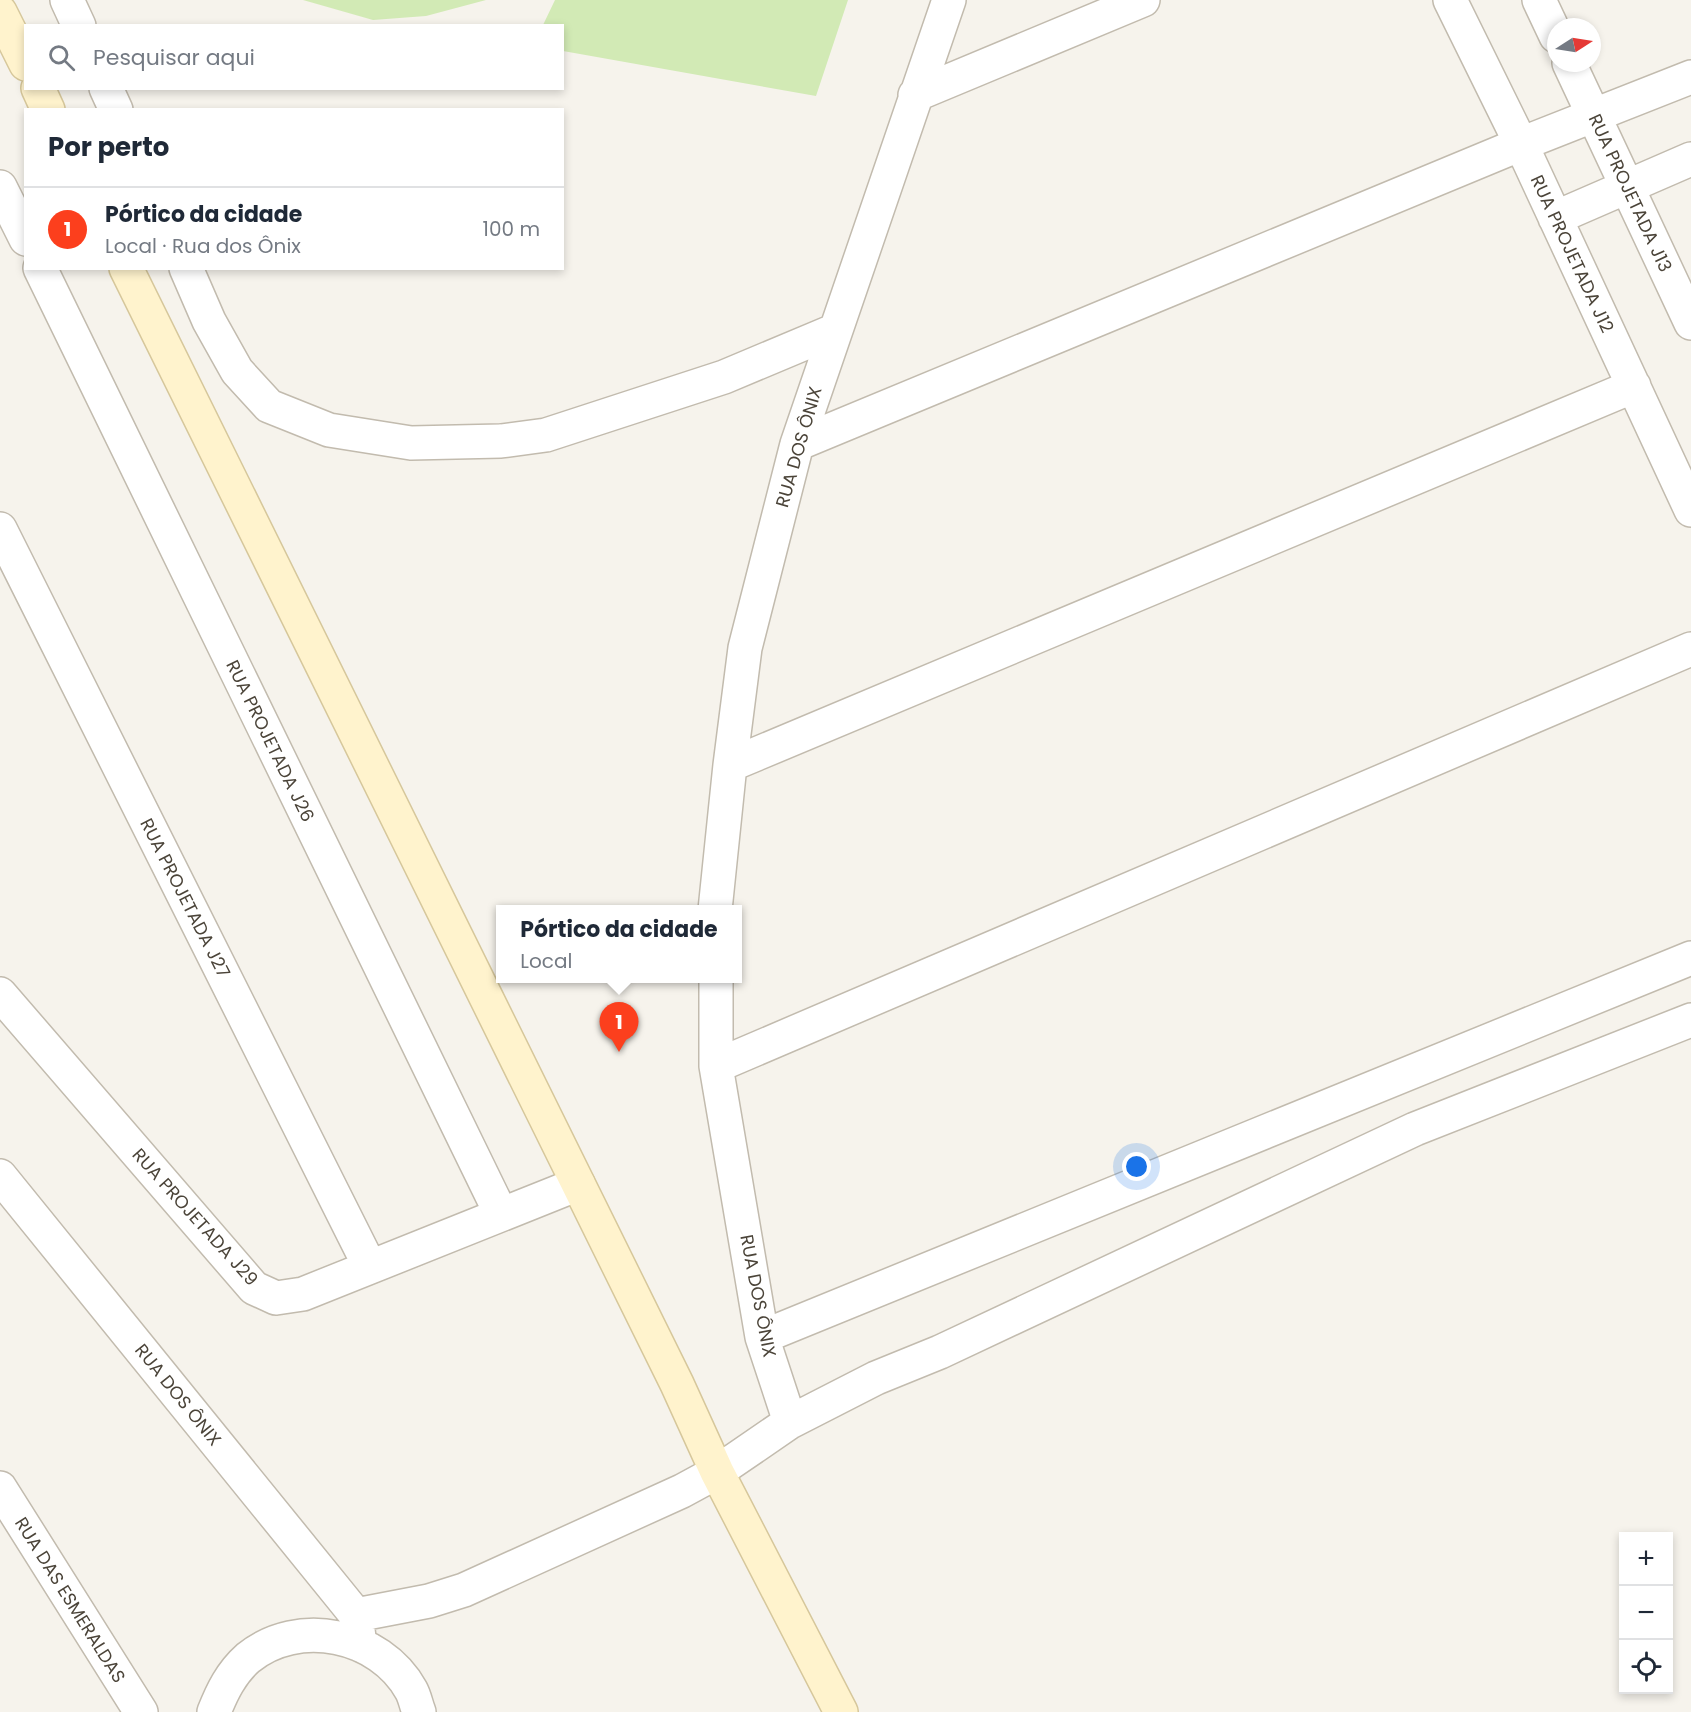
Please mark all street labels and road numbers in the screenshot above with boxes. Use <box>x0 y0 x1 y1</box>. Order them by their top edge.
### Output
street label: RUA PROJETADA J13 <box>1583 110 1678 276</box>
street label: RUA PROJETADA J12 <box>1525 171 1620 337</box>
street label: RUA DOS ÔNIX <box>769 383 828 510</box>
street label: RUA PROJETADA J26 <box>220 656 321 826</box>
street label: RUA PROJETADA J27 <box>134 814 237 982</box>
street label: RUA PROJETADA J29 <box>127 1142 264 1291</box>
street label: RUA DOS ÔNIX <box>734 1232 783 1359</box>
street label: RUA DOS ÔNIX <box>129 1338 227 1451</box>
street label: RUA DAS ESMERALDAS <box>9 1512 132 1687</box>

